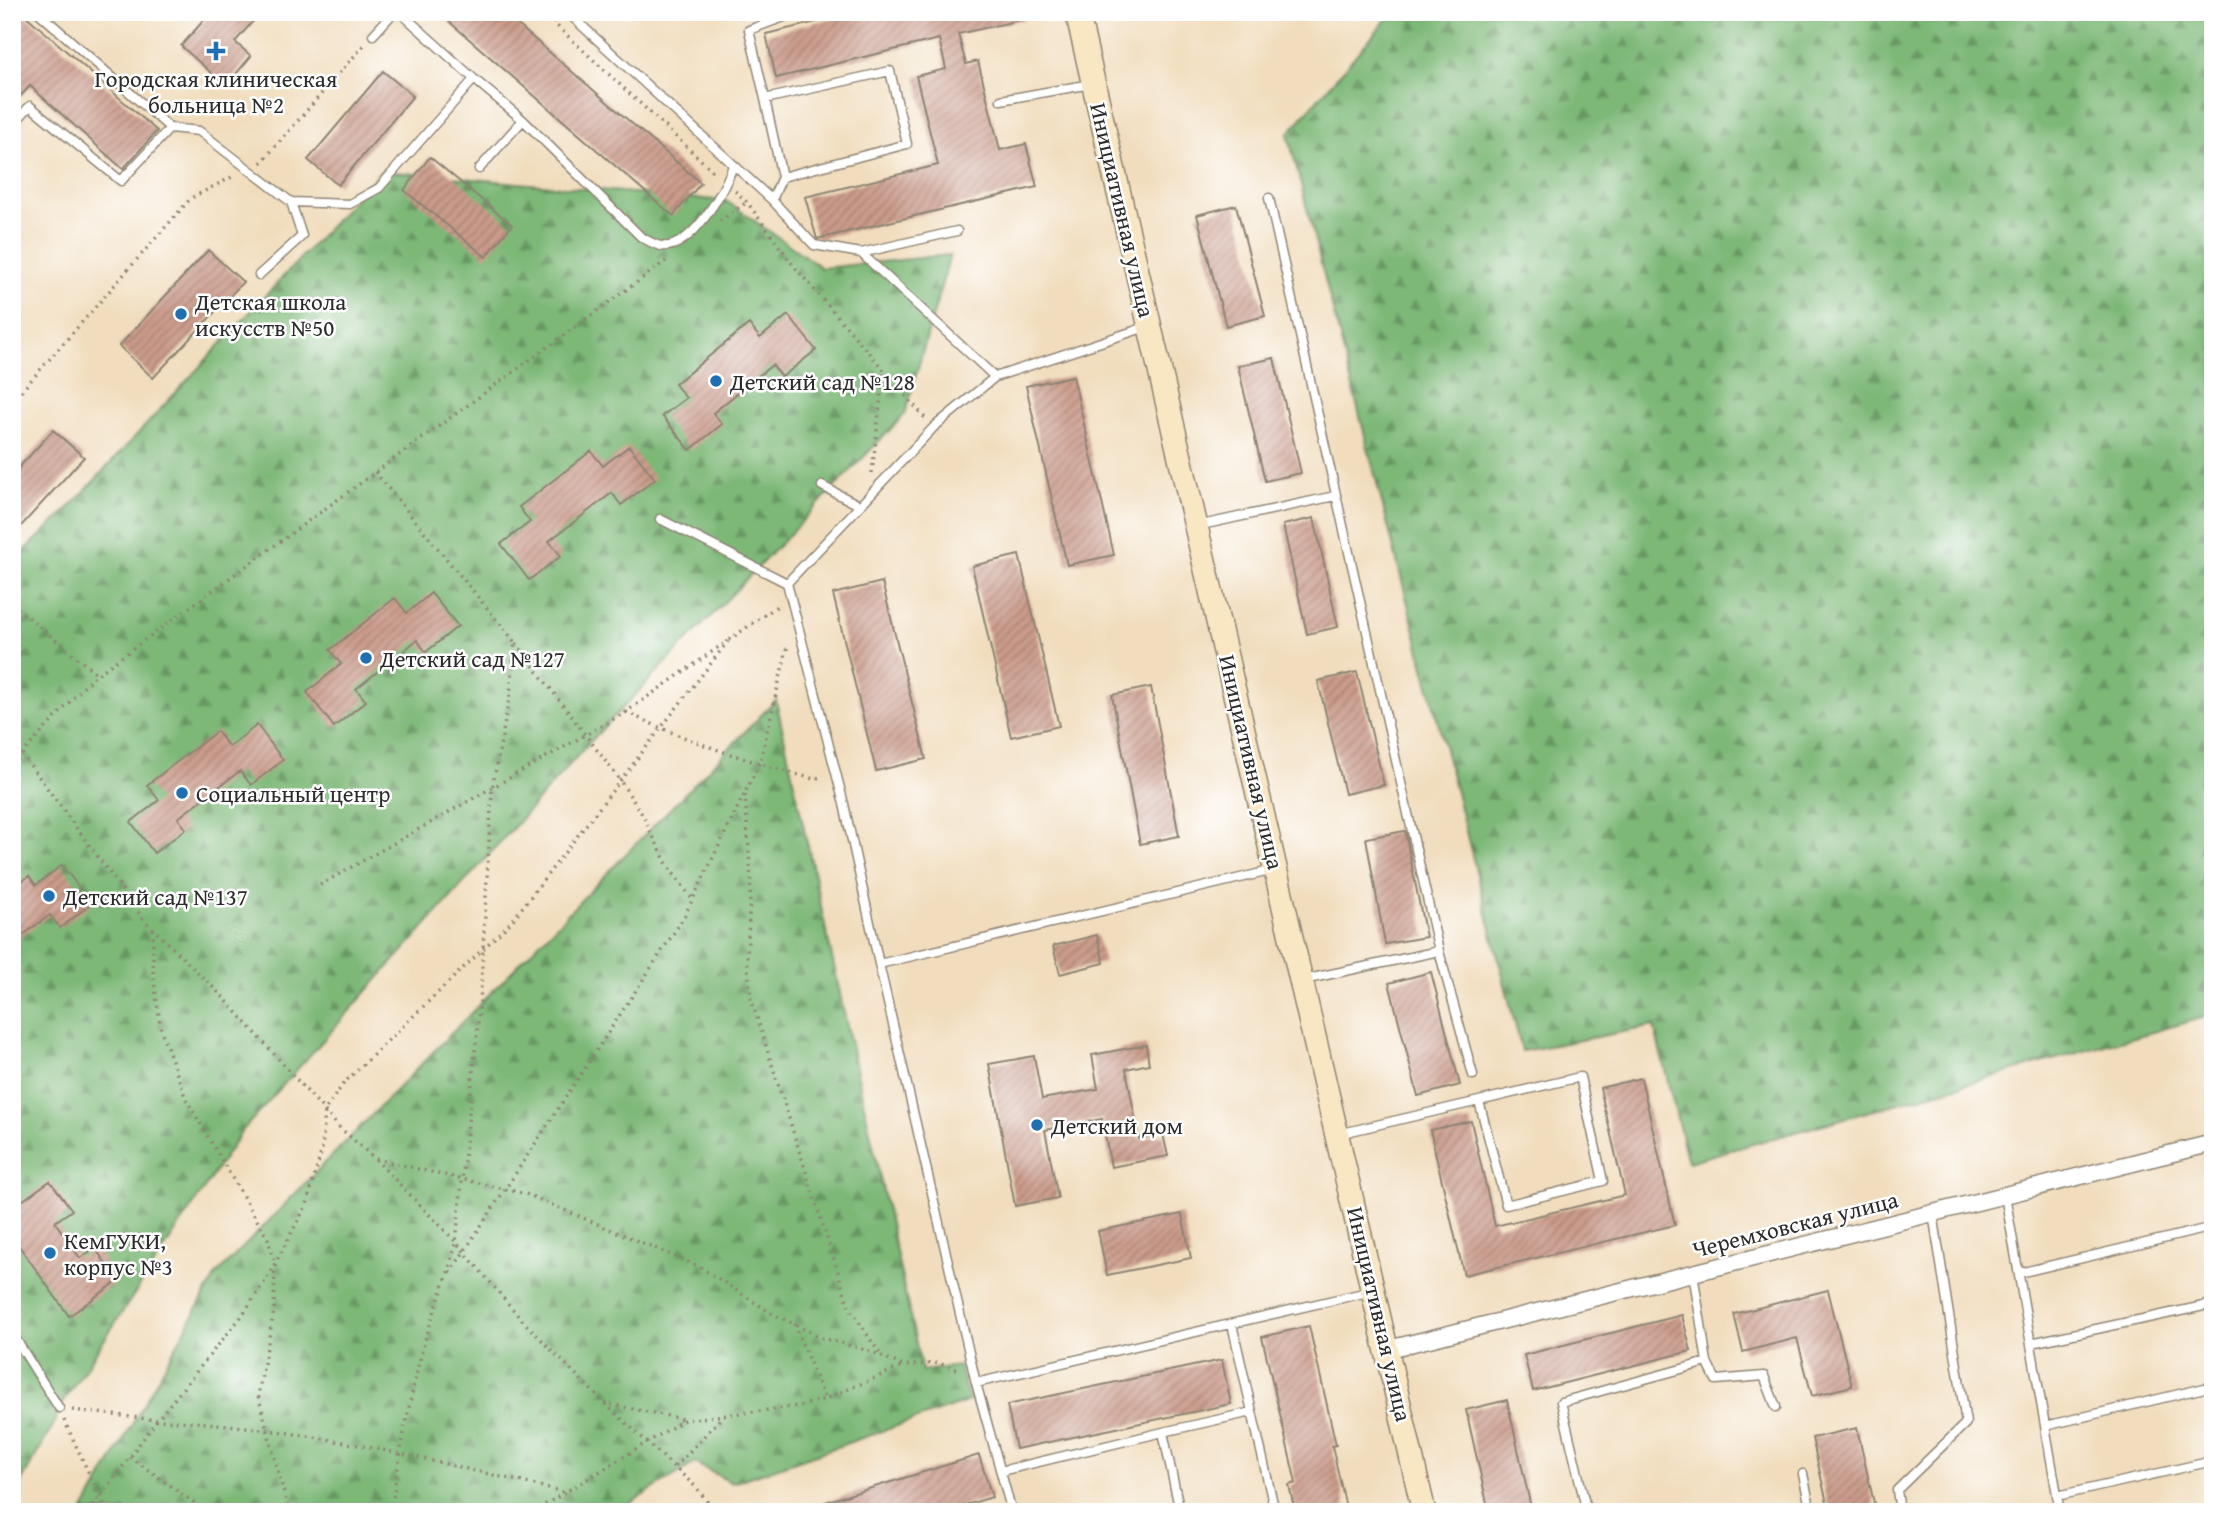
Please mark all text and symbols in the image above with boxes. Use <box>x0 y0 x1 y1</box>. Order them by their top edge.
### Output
marker: Городская клиническая больница №2 <box>206 41 226 61</box>
place label: Городская клиническая больница №2 <box>95 62 338 121</box>
street label: Инициативная улица <box>1082 99 1164 321</box>
place label: Детская школа искусств №50 <box>194 285 346 344</box>
marker: Детская школа искусств №50 <box>173 306 189 322</box>
place label: Детский сад №128 <box>729 365 915 398</box>
marker: Детский сад №128 <box>708 373 724 389</box>
place label: Детский сад №127 <box>379 642 565 675</box>
marker: Детский сад №127 <box>358 650 374 666</box>
street label: Инициативная улица <box>1211 651 1293 873</box>
place label: Социальный центр <box>196 777 390 810</box>
marker: Социальный центр <box>174 785 190 801</box>
place label: Детский сад №137 <box>62 880 248 913</box>
marker: Детский сад №137 <box>41 888 57 904</box>
place label: Детский дом <box>1050 1109 1183 1142</box>
marker: Детский дом <box>1029 1117 1045 1133</box>
street label: Черемховская улица <box>1689 1182 1901 1266</box>
street label: Инициативная улица <box>1339 1203 1421 1425</box>
place label: КемГУКИ, корпус №3 <box>64 1224 173 1283</box>
marker: КемГУКИ, корпус №3 <box>42 1245 58 1261</box>

